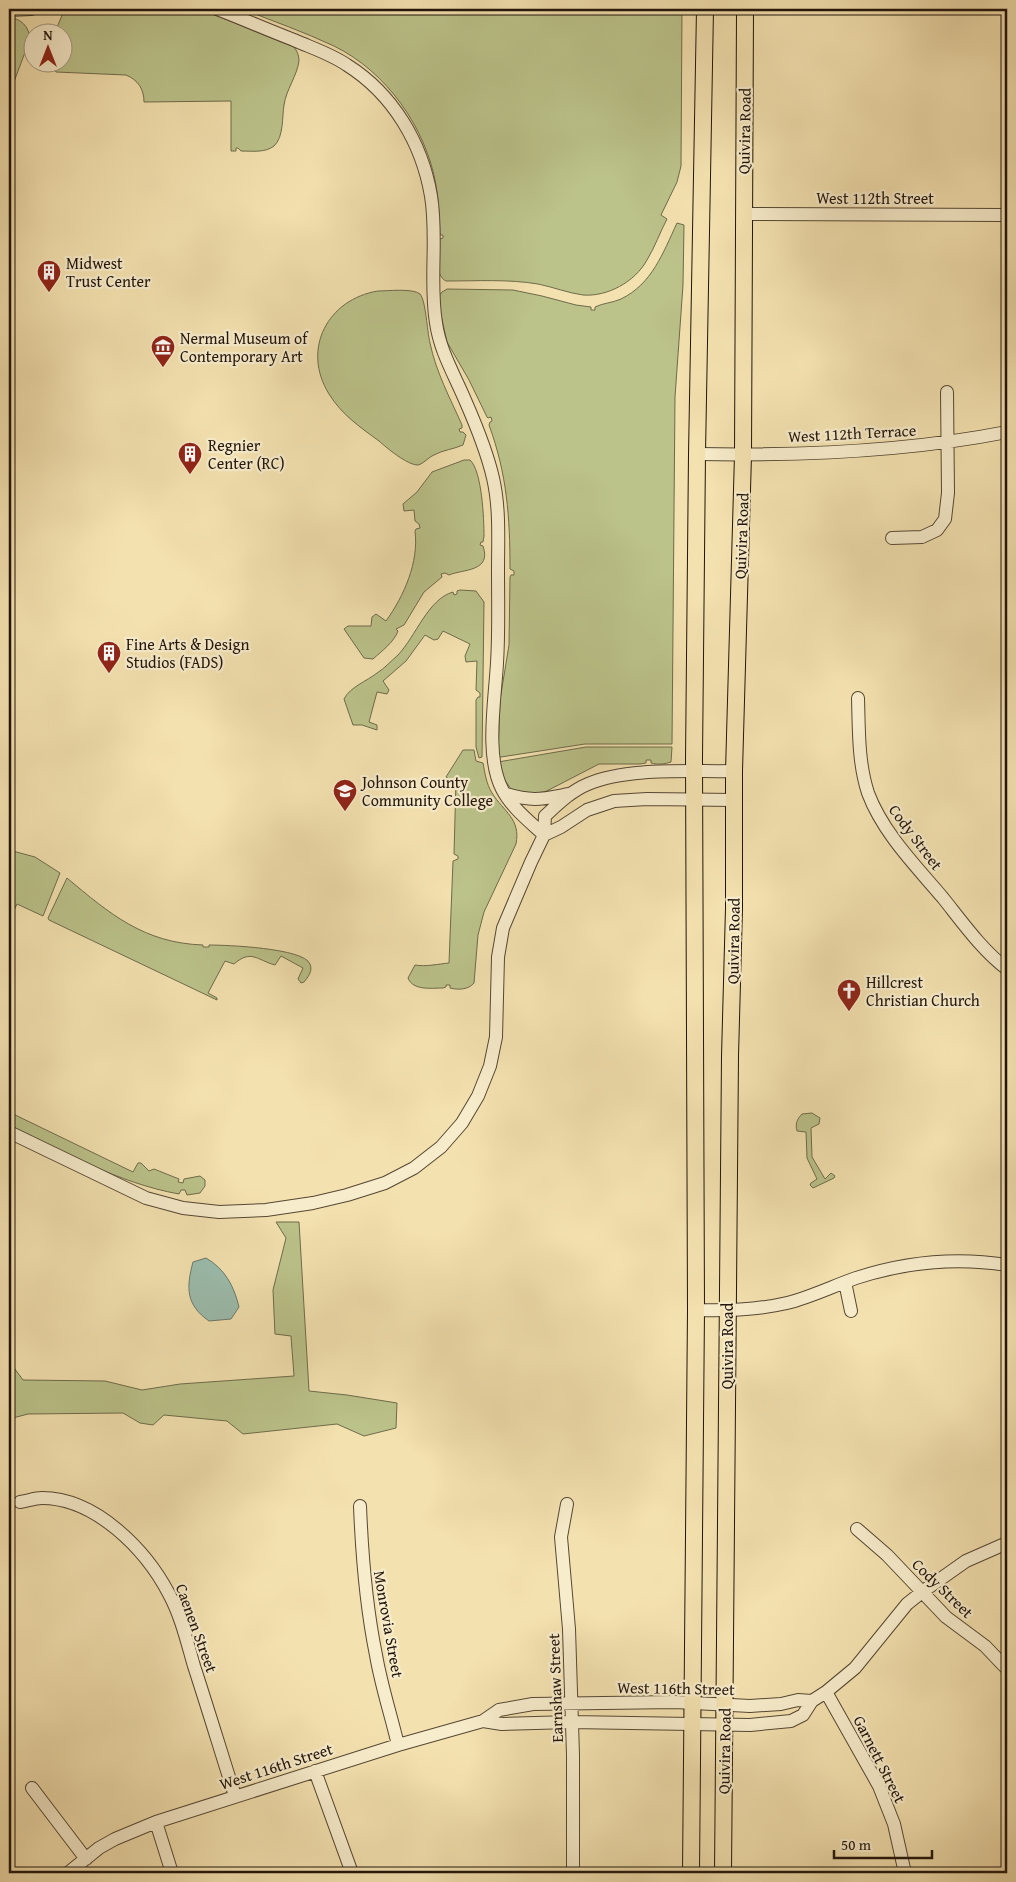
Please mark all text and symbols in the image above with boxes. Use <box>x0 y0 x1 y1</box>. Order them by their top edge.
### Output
north arrow <box>22 22 72 72</box>
text: N <box>43 25 53 45</box>
street label: Quivira Road <box>731 87 757 174</box>
street label: West 112th Street <box>816 186 934 210</box>
place label: Midwest Trust Center <box>66 251 151 293</box>
building icon: Midwest Trust Center <box>36 259 62 293</box>
place label: Nermal Museum of Contemporary Art <box>180 326 309 368</box>
museum icon: Nermal Museum of Contemporary Art <box>150 334 176 368</box>
street label: West 112th Terrace <box>787 418 917 448</box>
place label: Regnier Center (RC) <box>208 433 285 475</box>
building icon: Regnier Center (RC) <box>177 441 203 475</box>
street label: Quivira Road <box>728 492 755 580</box>
place label: Fine Arts & Design Studios (FADS) <box>126 632 250 674</box>
building icon: Fine Arts & Design Studios (FADS) <box>96 640 122 674</box>
place label: Johnson County Community College <box>360 770 493 812</box>
school or university icon: Johnson County Community College <box>332 778 358 812</box>
street label: Cody Street <box>883 799 949 875</box>
street label: Quivira Road <box>720 897 746 984</box>
place label: Hillcrest Christian Church <box>866 970 980 1012</box>
church icon: Hillcrest Christian Church <box>836 978 862 1012</box>
street label: Quivira Road <box>715 1302 739 1389</box>
street label: Cody Street <box>907 1552 979 1624</box>
street label: Monrovia Street <box>368 1568 410 1680</box>
street label: Caenen Street <box>170 1580 224 1676</box>
street label: Earnshaw Street <box>541 1633 569 1743</box>
street label: West 116th Street <box>617 1675 735 1701</box>
street label: Quivira Road <box>711 1707 737 1794</box>
street label: Garnett Street <box>848 1711 913 1807</box>
street label: West 116th Street <box>216 1736 336 1796</box>
scale bar <box>834 1827 931 1859</box>
text: 50 m <box>841 1834 872 1855</box>

